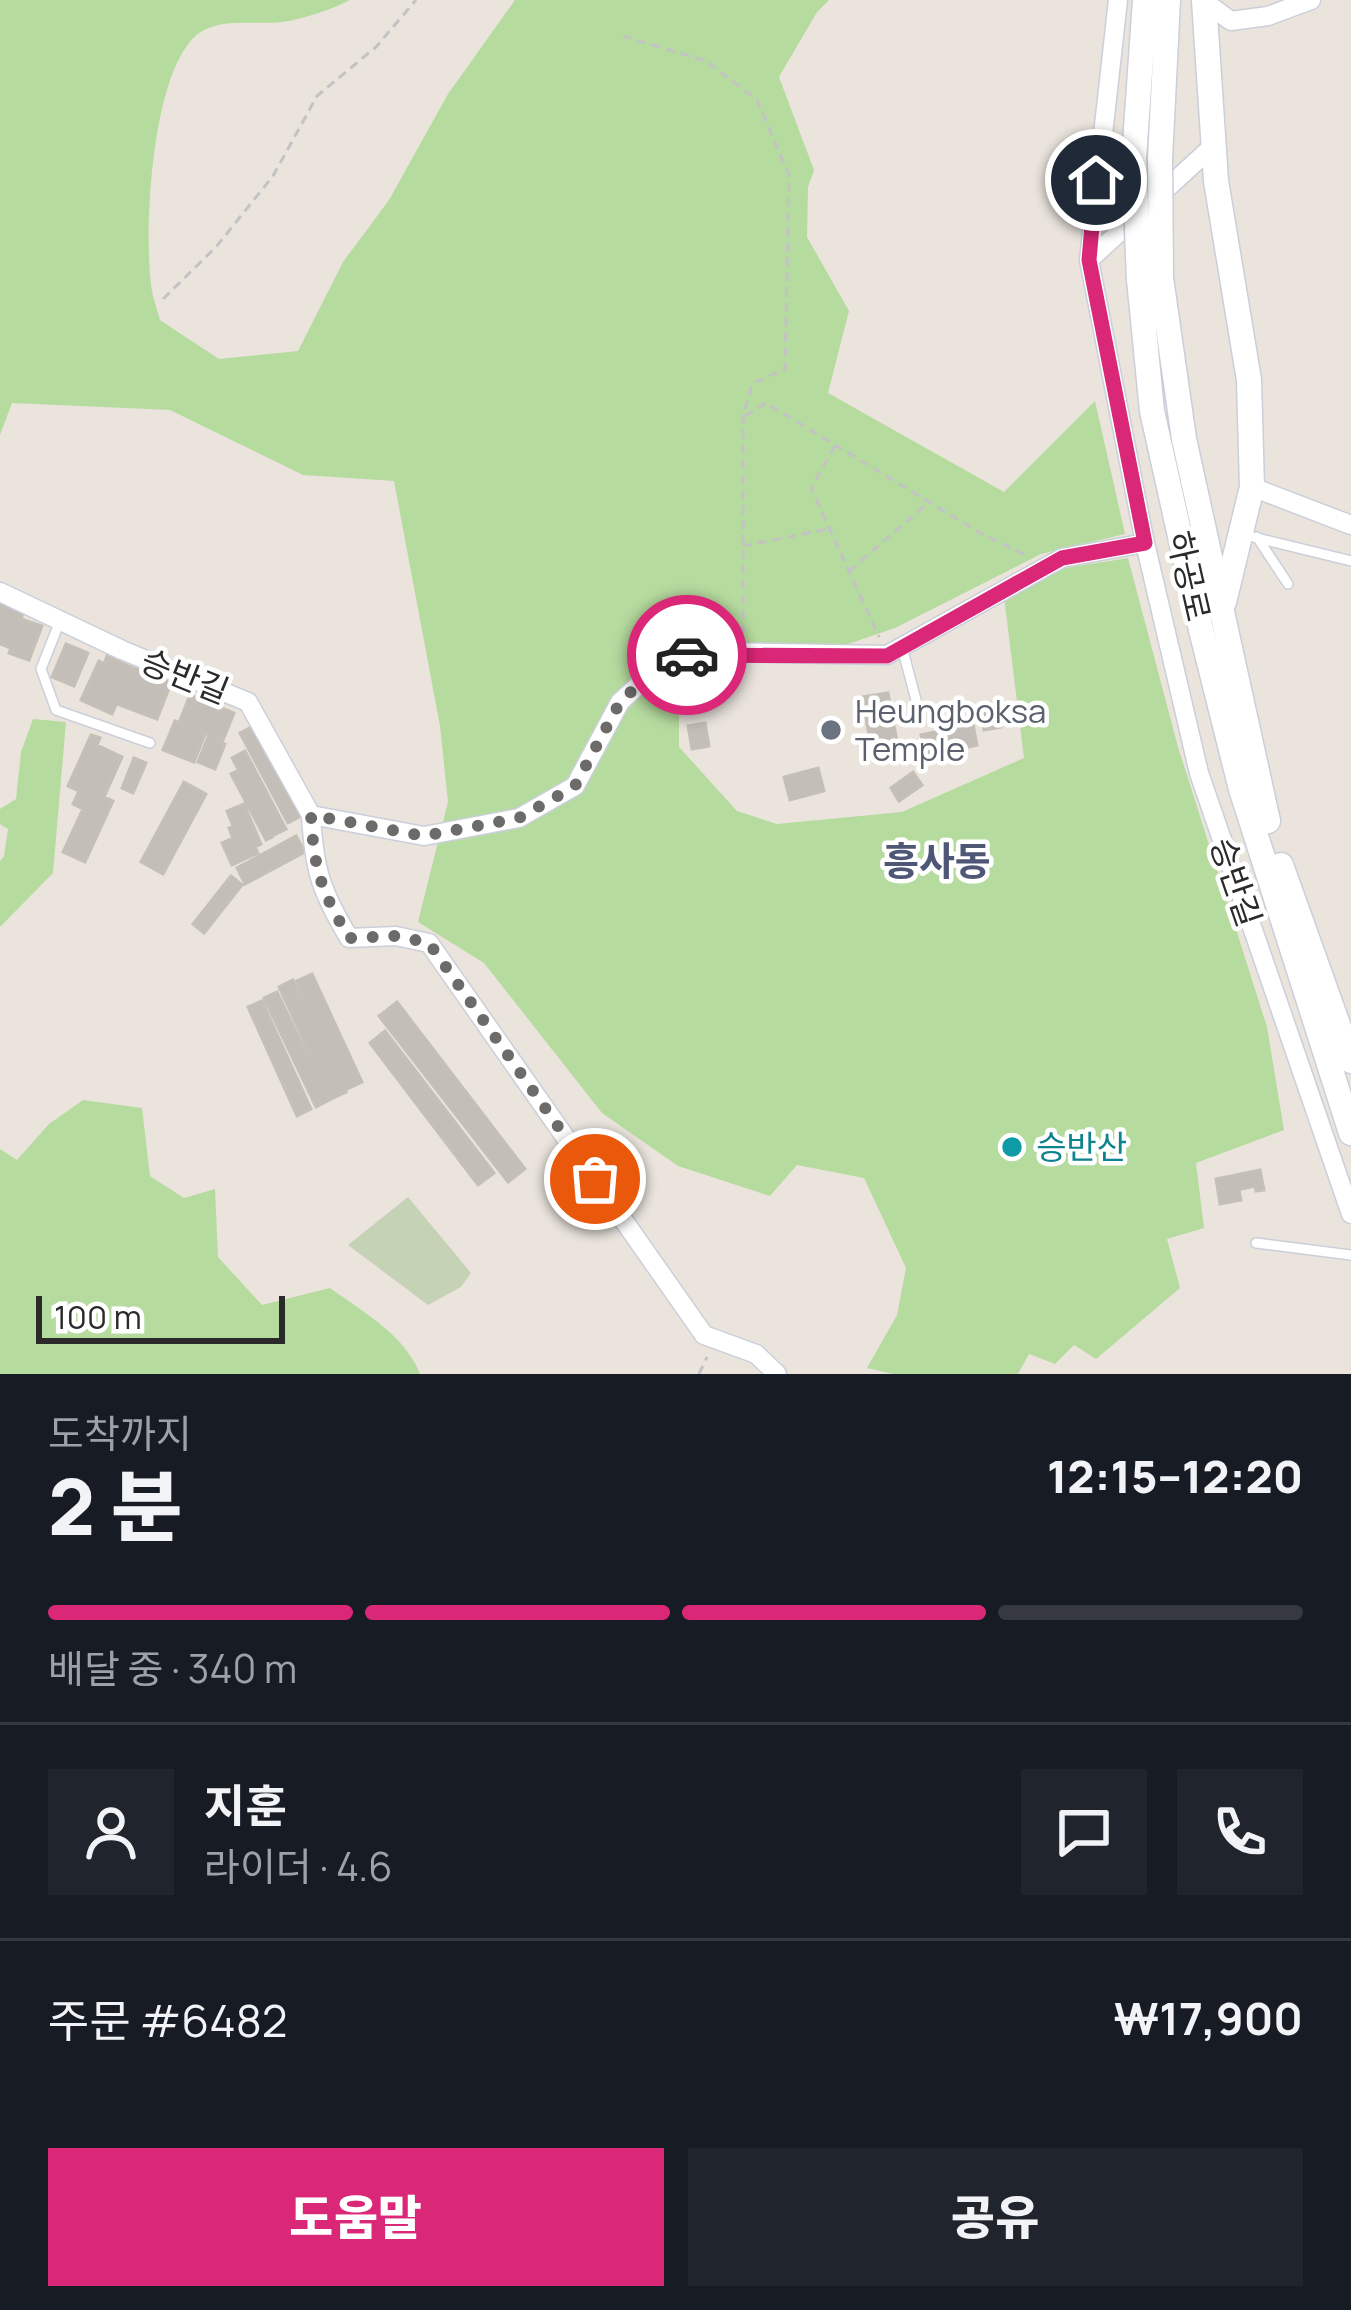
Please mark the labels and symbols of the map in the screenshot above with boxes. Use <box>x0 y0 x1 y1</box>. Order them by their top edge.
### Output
pin <box>1045 129 1147 231</box>
street label: 하공로 <box>1157 526 1222 625</box>
courier <box>627 595 747 715</box>
street label: 승반길 <box>135 638 236 713</box>
place label: Heungboksa Temple <box>855 688 1046 771</box>
marker: Heungboksa Temple <box>818 717 844 743</box>
street label: 승반길 <box>1200 831 1273 932</box>
district label: 흥사동 <box>883 833 991 887</box>
place label: 승반산 <box>1036 1124 1127 1169</box>
pin <box>544 1128 646 1230</box>
marker: 승반산 <box>999 1134 1025 1160</box>
scale bar <box>36 1290 285 1343</box>

